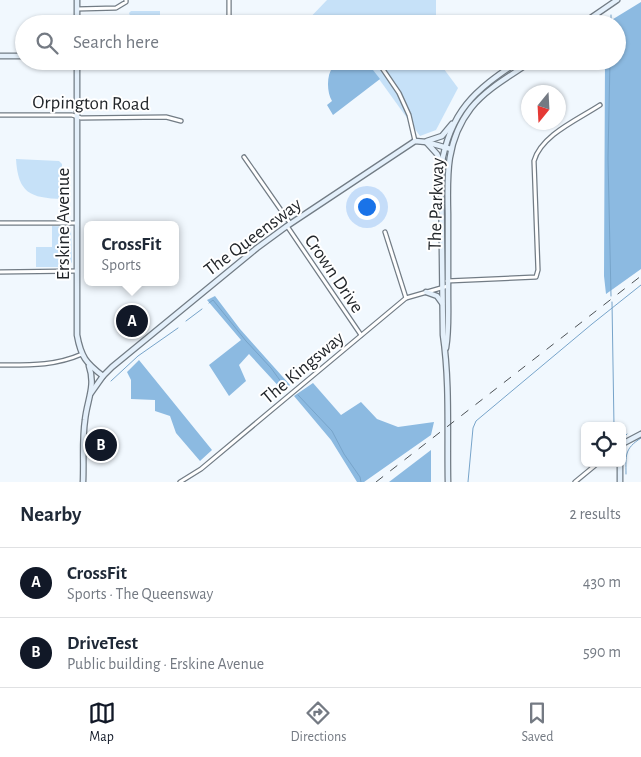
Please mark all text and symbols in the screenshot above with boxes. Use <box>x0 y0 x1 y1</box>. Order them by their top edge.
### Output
search box <box>15 15 626 70</box>
icon: search <box>33 29 61 57</box>
text: Search here <box>73 33 159 52</box>
north arrow <box>521 85 566 130</box>
street label: Orpington Road <box>32 93 150 114</box>
street label: The Parkway <box>425 157 448 251</box>
street label: Erskine Avenue <box>54 168 73 280</box>
your location <box>354 194 380 220</box>
street label: The Queensway <box>201 195 305 280</box>
popup <box>84 221 179 286</box>
street label: Crown Drive <box>301 231 367 316</box>
text: CrossFit <box>102 235 161 254</box>
text: Sports <box>102 257 141 273</box>
pin: A <box>116 302 148 340</box>
street label: The Kingsway <box>258 328 348 408</box>
map controls <box>581 422 626 467</box>
button: locate <box>581 422 626 467</box>
pin: B <box>85 426 117 464</box>
text: Nearby <box>20 504 81 525</box>
text: 2 results <box>569 506 621 522</box>
text: CrossFit <box>67 564 127 583</box>
text: A <box>31 574 41 590</box>
text: 430 m <box>583 574 621 590</box>
text: Sports · The Queensway <box>67 586 213 602</box>
text: DriveTest <box>67 634 138 653</box>
text: B <box>31 644 41 660</box>
text: 590 m <box>583 644 621 660</box>
text: Public building · Erskine Avenue <box>67 656 264 672</box>
tab: Map <box>88 699 116 746</box>
tab: Directions <box>291 699 346 746</box>
tab: Saved <box>521 699 553 746</box>

